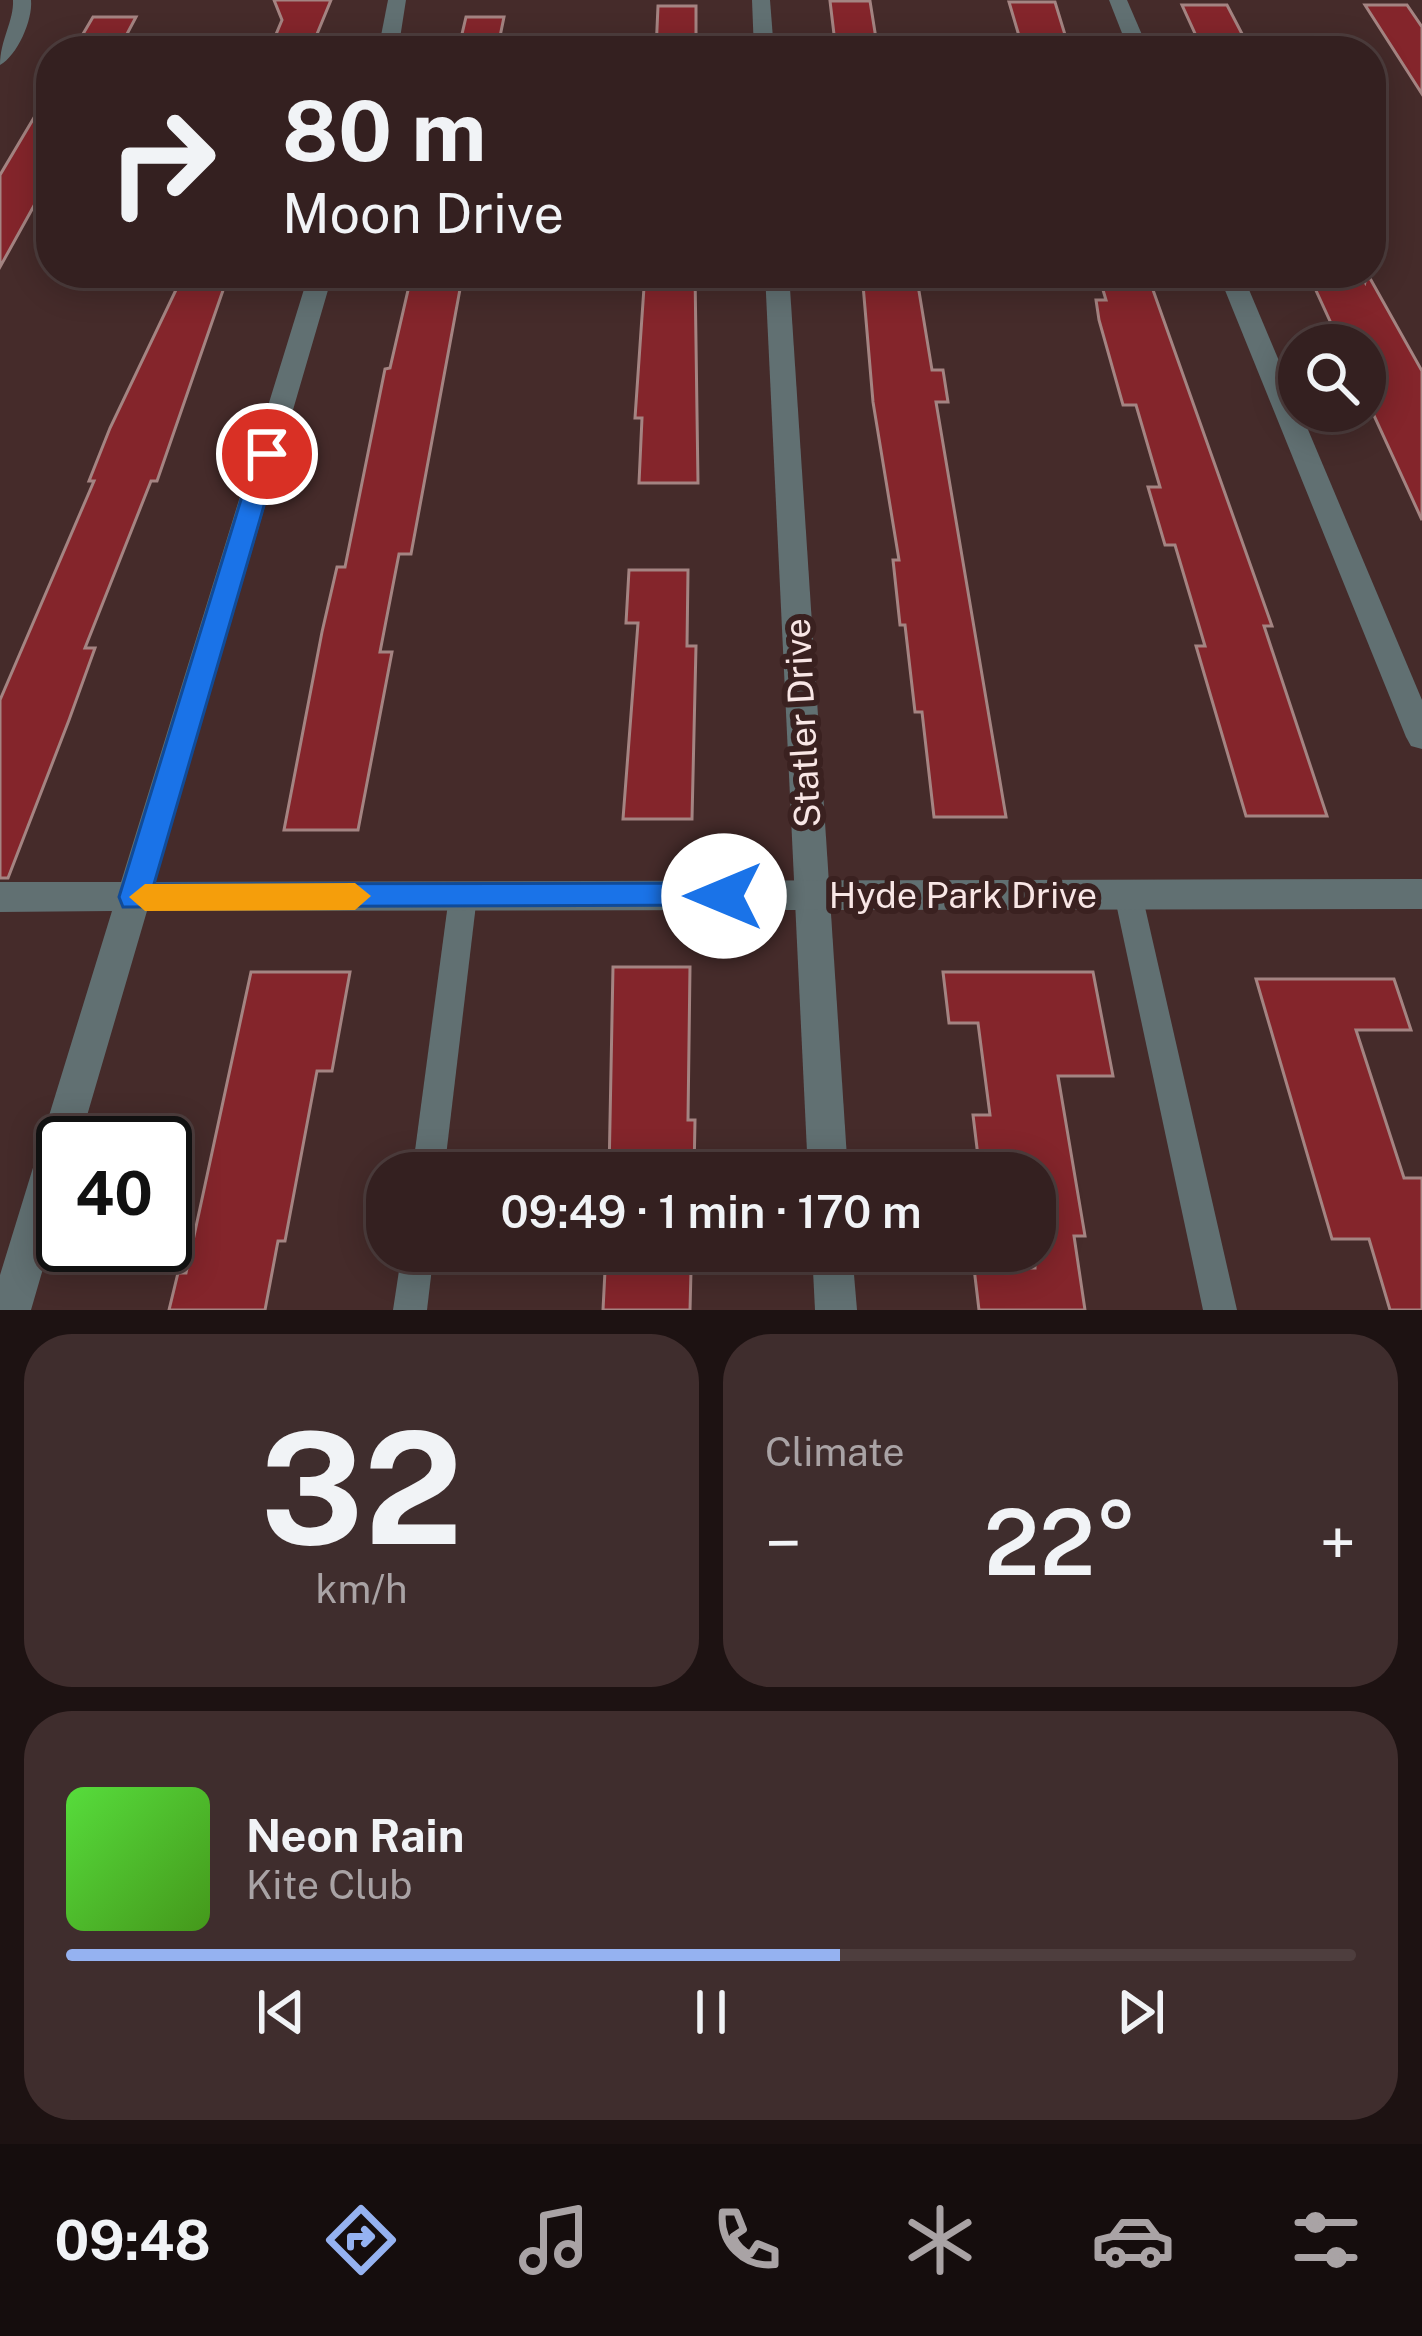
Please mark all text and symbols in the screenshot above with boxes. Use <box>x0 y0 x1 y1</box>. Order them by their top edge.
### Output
text: 80 m <box>282 81 486 180</box>
icon: right <box>84 84 240 240</box>
text: Moon Drive <box>282 182 564 245</box>
map controls <box>1278 324 1386 432</box>
button: search <box>1278 324 1386 432</box>
pin <box>216 403 318 505</box>
icon: arrive <box>234 421 300 487</box>
street label: Statler Drive <box>776 617 828 829</box>
position arrow <box>661 833 787 959</box>
street label: Hyde Park Drive <box>829 874 1097 916</box>
speed limit sign: 40 <box>36 1116 192 1272</box>
text: 09:49 · 1 min · 170 m <box>500 1185 922 1238</box>
text: 32 <box>260 1396 463 1579</box>
text: Climate <box>765 1429 905 1475</box>
text: 22° <box>984 1489 1137 1595</box>
text: − <box>765 1504 802 1582</box>
text: + <box>1319 1504 1356 1582</box>
text: km/h <box>316 1566 407 1612</box>
text: Neon Rain <box>246 1809 464 1862</box>
text: Kite Club <box>246 1862 412 1908</box>
icon: previous <box>248 1979 314 2045</box>
icon: pause <box>678 1979 744 2045</box>
icon: next <box>1108 1979 1174 2045</box>
icon: directions <box>319 2198 403 2282</box>
icon: music <box>512 2198 596 2282</box>
icon: phone <box>705 2198 789 2282</box>
icon: climate <box>898 2198 982 2282</box>
icon: car <box>1091 2198 1175 2282</box>
icon: filters <box>1284 2198 1368 2282</box>
text: 09:48 <box>54 2209 211 2272</box>

